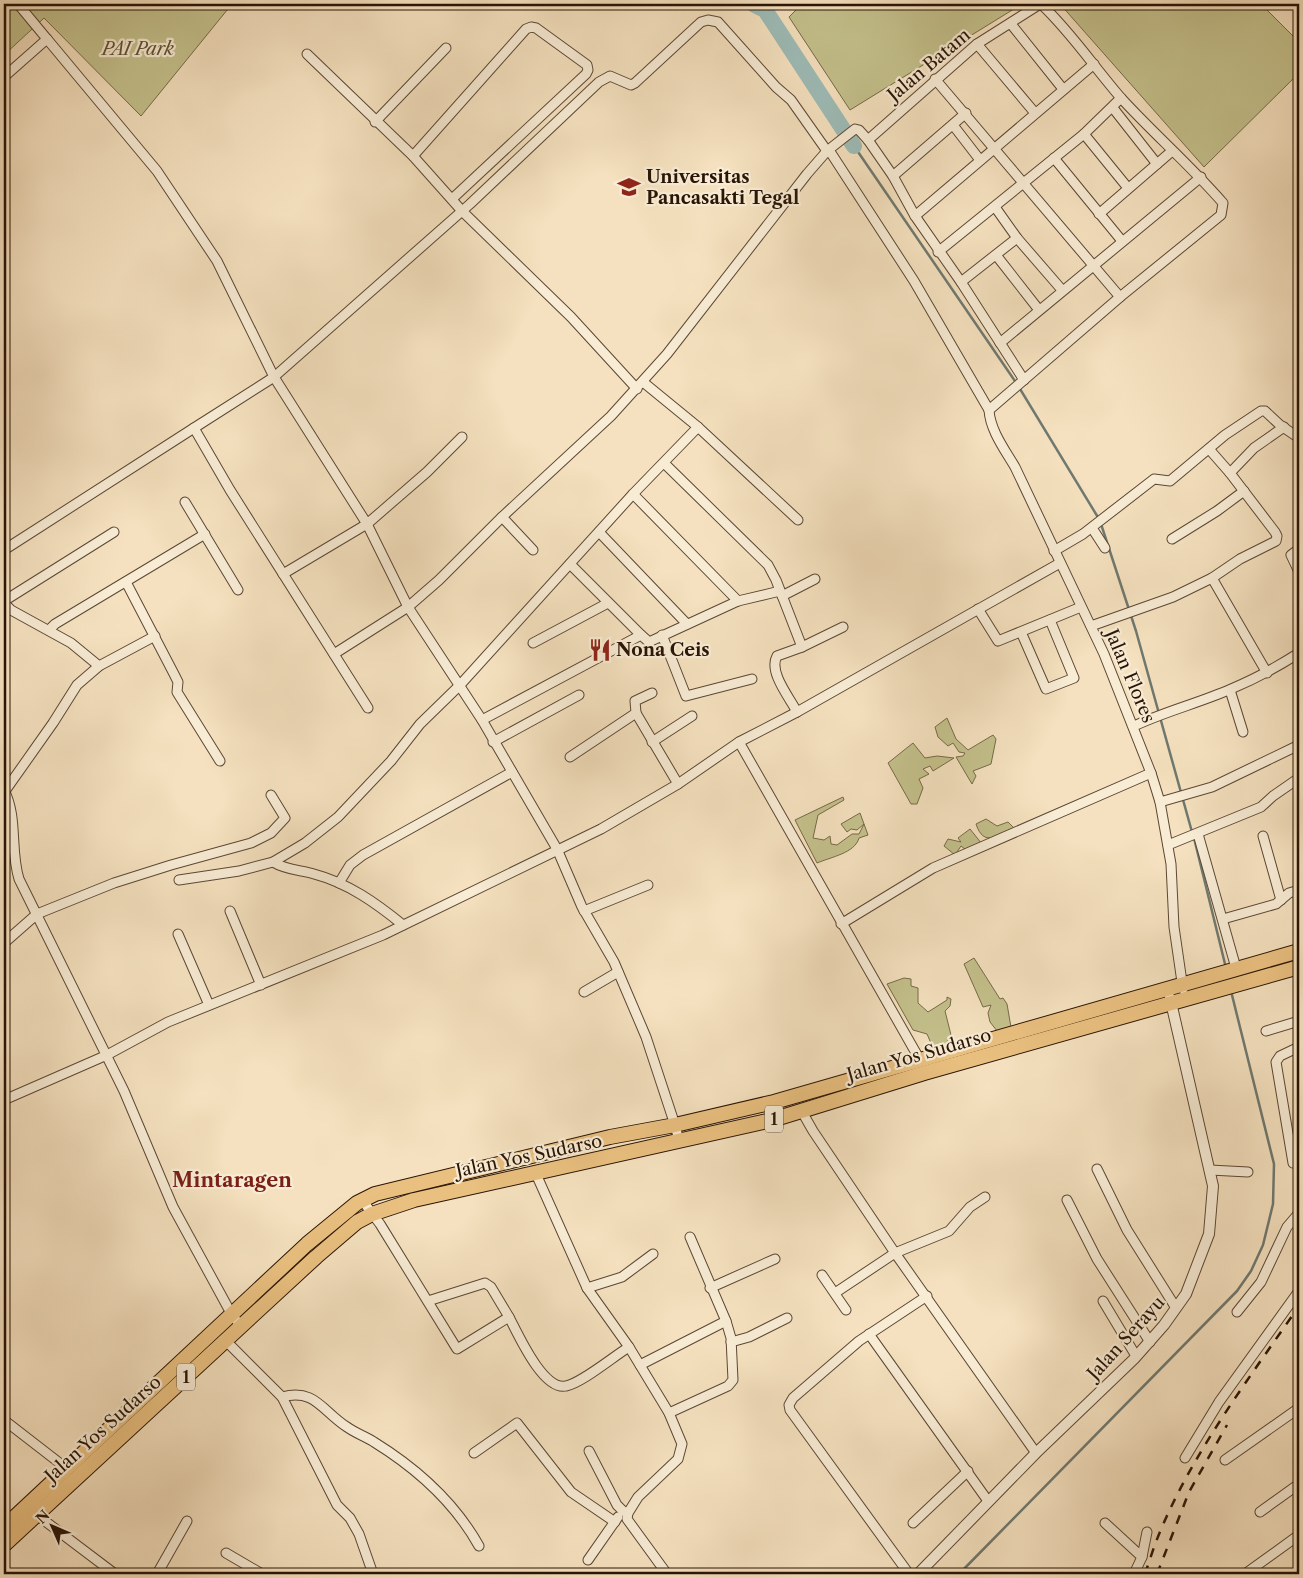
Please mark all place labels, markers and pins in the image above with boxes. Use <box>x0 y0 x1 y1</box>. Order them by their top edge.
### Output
place label: Universitas Pancasakti Tegal <box>646 166 799 209</box>
school or university icon: Universitas Pancasakti Tegal <box>616 174 642 200</box>
restaurant icon: Nona Ceis <box>587 637 613 663</box>
place label: Nona Ceis <box>616 639 710 661</box>

